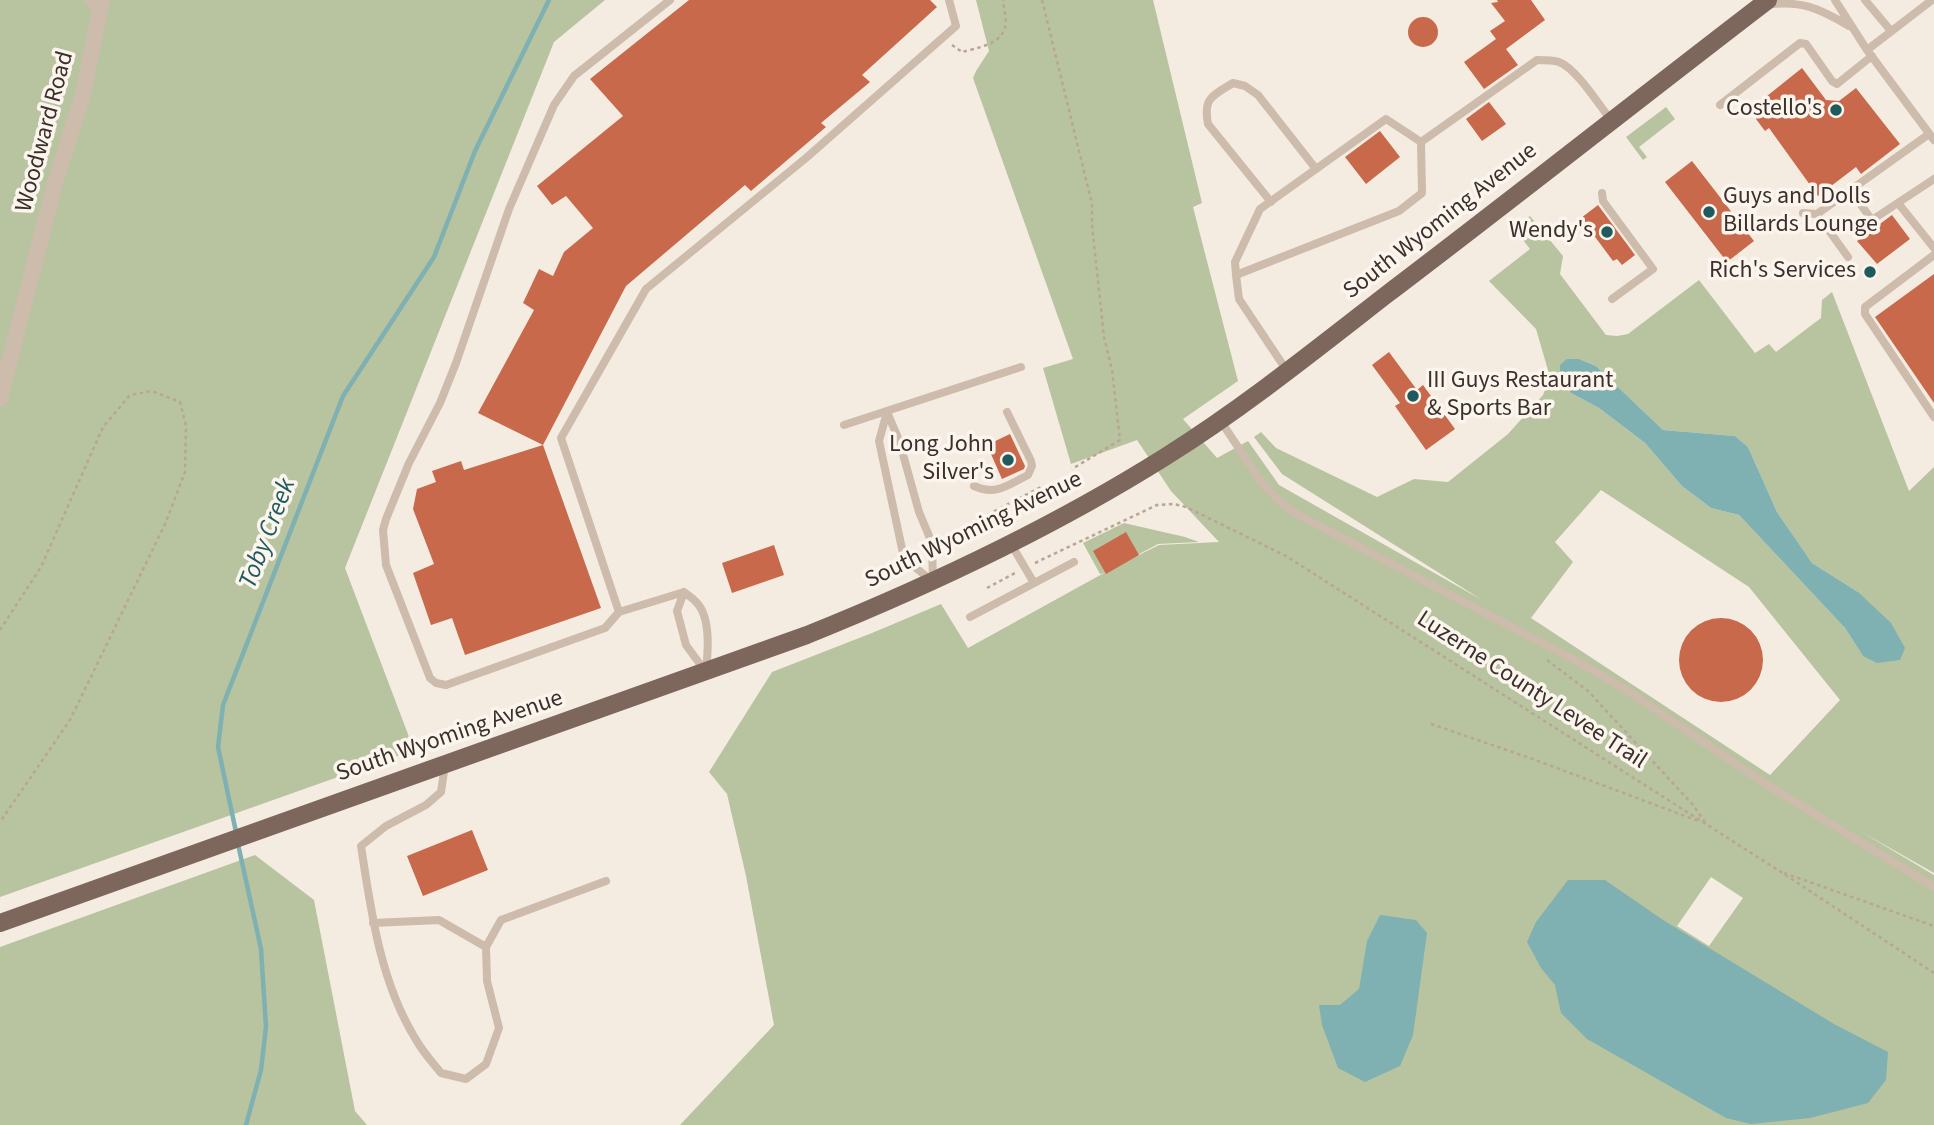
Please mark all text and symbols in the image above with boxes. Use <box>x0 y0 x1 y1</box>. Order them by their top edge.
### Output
street label: Woodward Road <box>11 49 81 215</box>
place label: Costello's <box>1726 96 1822 124</box>
marker: Costello's <box>1828 102 1844 118</box>
street label: South Wyoming Avenue <box>1339 138 1543 306</box>
place label: Guys and Dolls Billards Lounge <box>1723 184 1878 240</box>
marker: Guys and Dolls Billards Lounge <box>1701 204 1717 220</box>
place label: Wendy's <box>1509 218 1593 246</box>
marker: Wendy's <box>1599 224 1615 240</box>
place label: Rich's Services <box>1709 258 1856 286</box>
marker: Rich's Services <box>1862 264 1878 280</box>
place label: III Guys Restaurant & Sports Bar <box>1427 368 1613 424</box>
marker: III Guys Restaurant & Sports Bar <box>1405 388 1421 404</box>
place label: Long John Silver's <box>889 432 994 488</box>
marker: Long John Silver's <box>1000 452 1016 468</box>
street label: South Wyoming Avenue <box>861 466 1087 596</box>
water label: Toby Creek <box>234 474 304 594</box>
street label: Luzerne County Levee Trail <box>1411 606 1651 776</box>
street label: South Wyoming Avenue <box>333 685 567 789</box>

